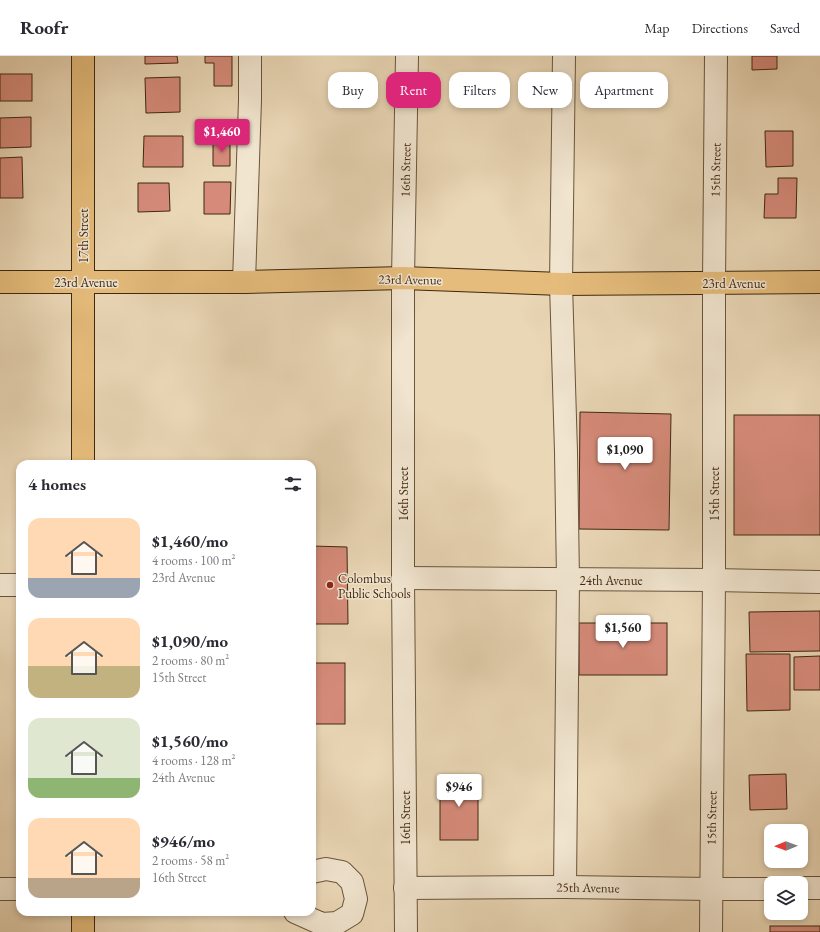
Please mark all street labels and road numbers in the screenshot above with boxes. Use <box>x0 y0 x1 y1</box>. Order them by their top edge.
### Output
street label: 16th Street <box>397 143 414 197</box>
street label: 15th Street <box>707 143 724 197</box>
street label: 17th Street <box>75 209 92 263</box>
street label: 23rd Avenue <box>378 270 442 289</box>
street label: 23rd Avenue <box>54 274 118 291</box>
street label: 23rd Avenue <box>702 275 766 292</box>
street label: 16th Street <box>395 467 412 521</box>
street label: 15th Street <box>706 467 723 521</box>
street label: 24th Avenue <box>579 572 643 589</box>
street label: 16th Street <box>397 791 414 845</box>
street label: 15th Street <box>703 791 720 845</box>
street label: 25th Avenue <box>556 878 620 897</box>

